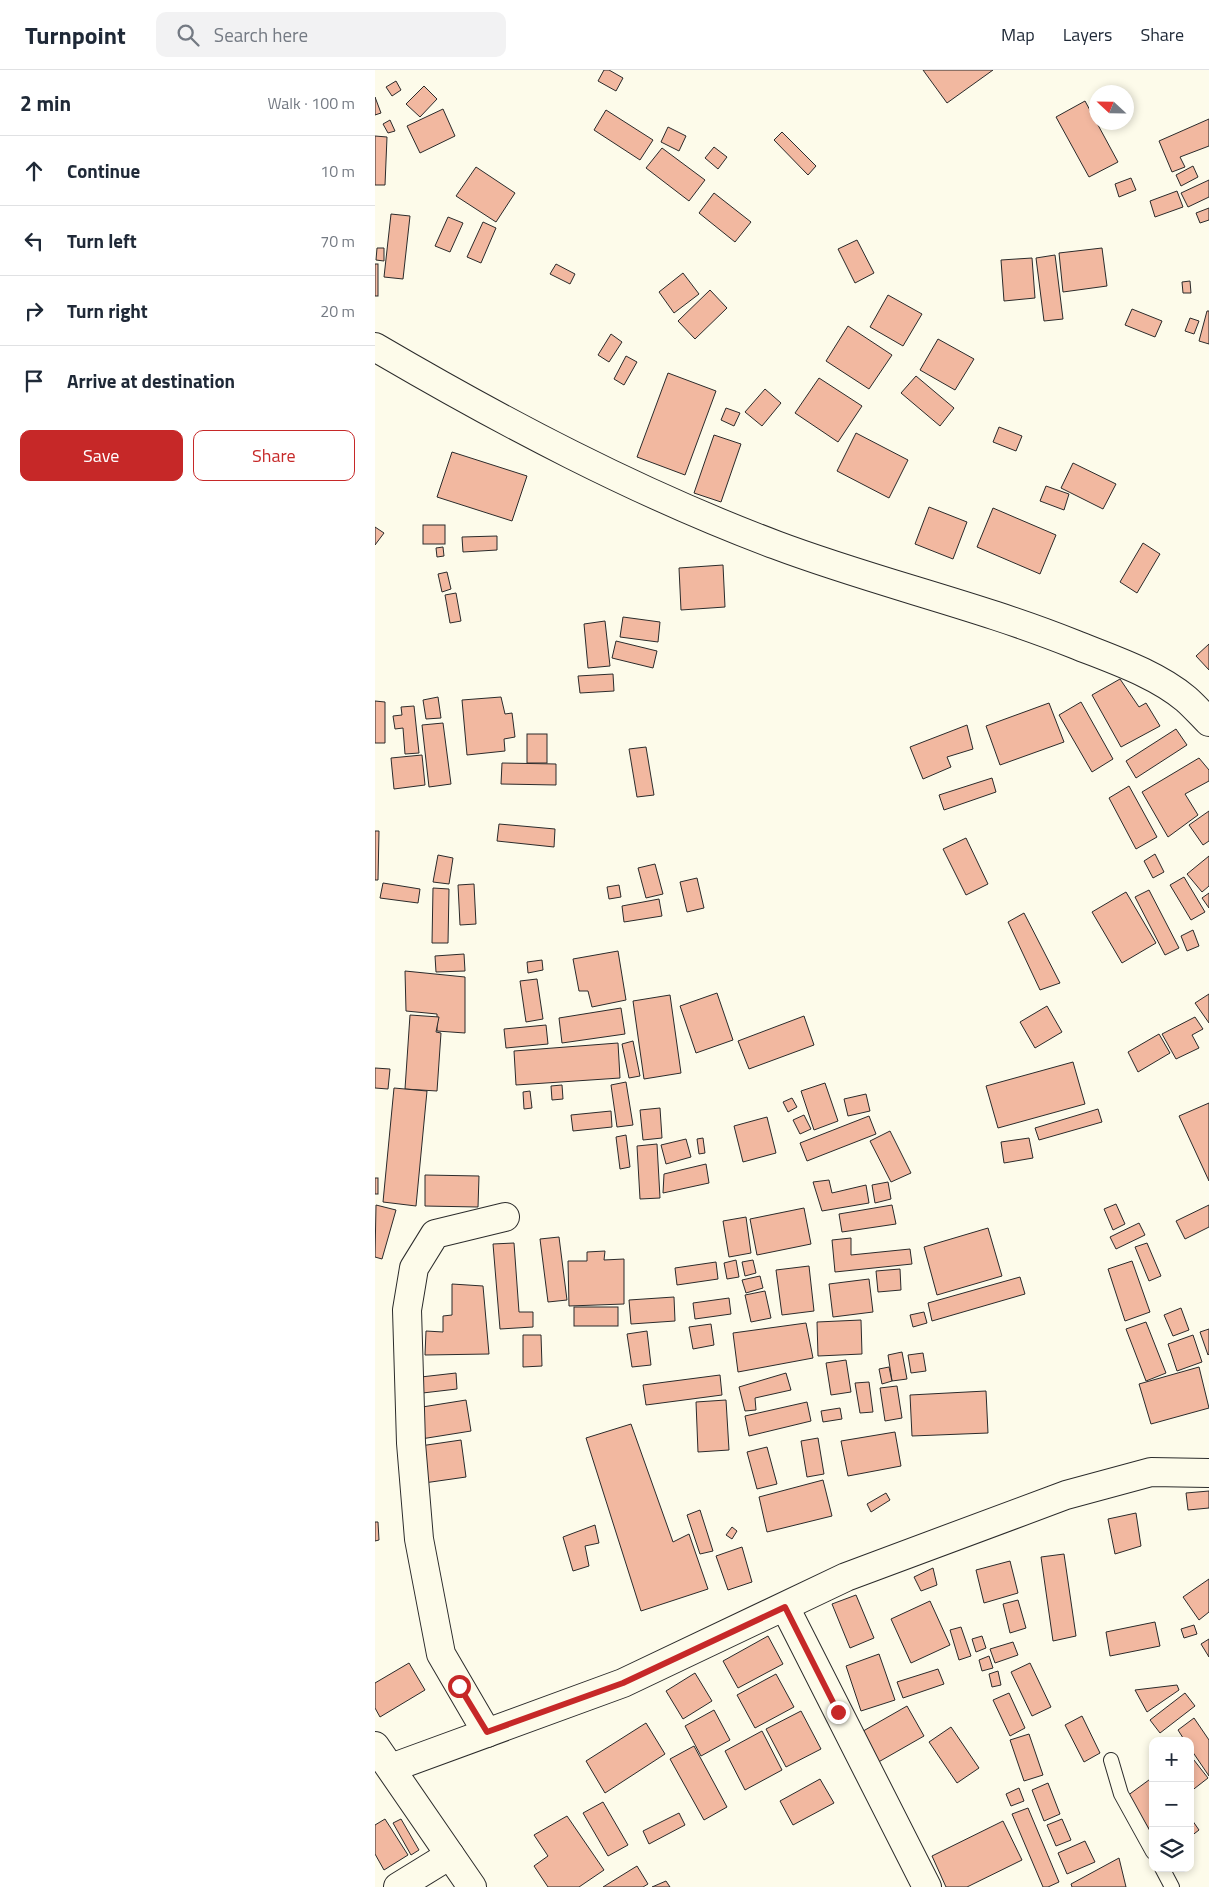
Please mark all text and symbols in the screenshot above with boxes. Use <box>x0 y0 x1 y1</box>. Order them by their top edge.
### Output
search box <box>156 12 506 57</box>
text: Turnpoint <box>25 17 126 53</box>
text: Search here <box>214 20 308 49</box>
icon: search <box>174 21 202 49</box>
text: Map <box>1001 21 1035 48</box>
text: Layers <box>1063 21 1112 48</box>
text: Share <box>1140 21 1184 48</box>
north arrow <box>1089 85 1134 130</box>
text: 2 min <box>20 87 71 119</box>
text: Walk · 100 m <box>267 91 355 115</box>
text: Continue <box>67 156 140 185</box>
icon: ahead <box>20 157 48 185</box>
text: 10 m <box>320 159 355 183</box>
text: Turn left <box>67 226 137 255</box>
icon: left <box>20 227 48 255</box>
text: 70 m <box>320 229 355 253</box>
text: Turn right <box>67 296 148 325</box>
icon: right <box>20 297 48 325</box>
text: 20 m <box>320 299 355 323</box>
text: Arrive at destination <box>67 366 235 395</box>
icon: arrive <box>20 367 48 395</box>
button: Save <box>20 430 183 481</box>
button: Share <box>193 430 355 481</box>
route start <box>448 1675 471 1698</box>
route end <box>827 1701 850 1724</box>
map controls <box>1149 1737 1194 1872</box>
button: + <box>1149 1737 1194 1782</box>
button: − <box>1149 1782 1194 1827</box>
button: layers <box>1149 1827 1194 1872</box>

